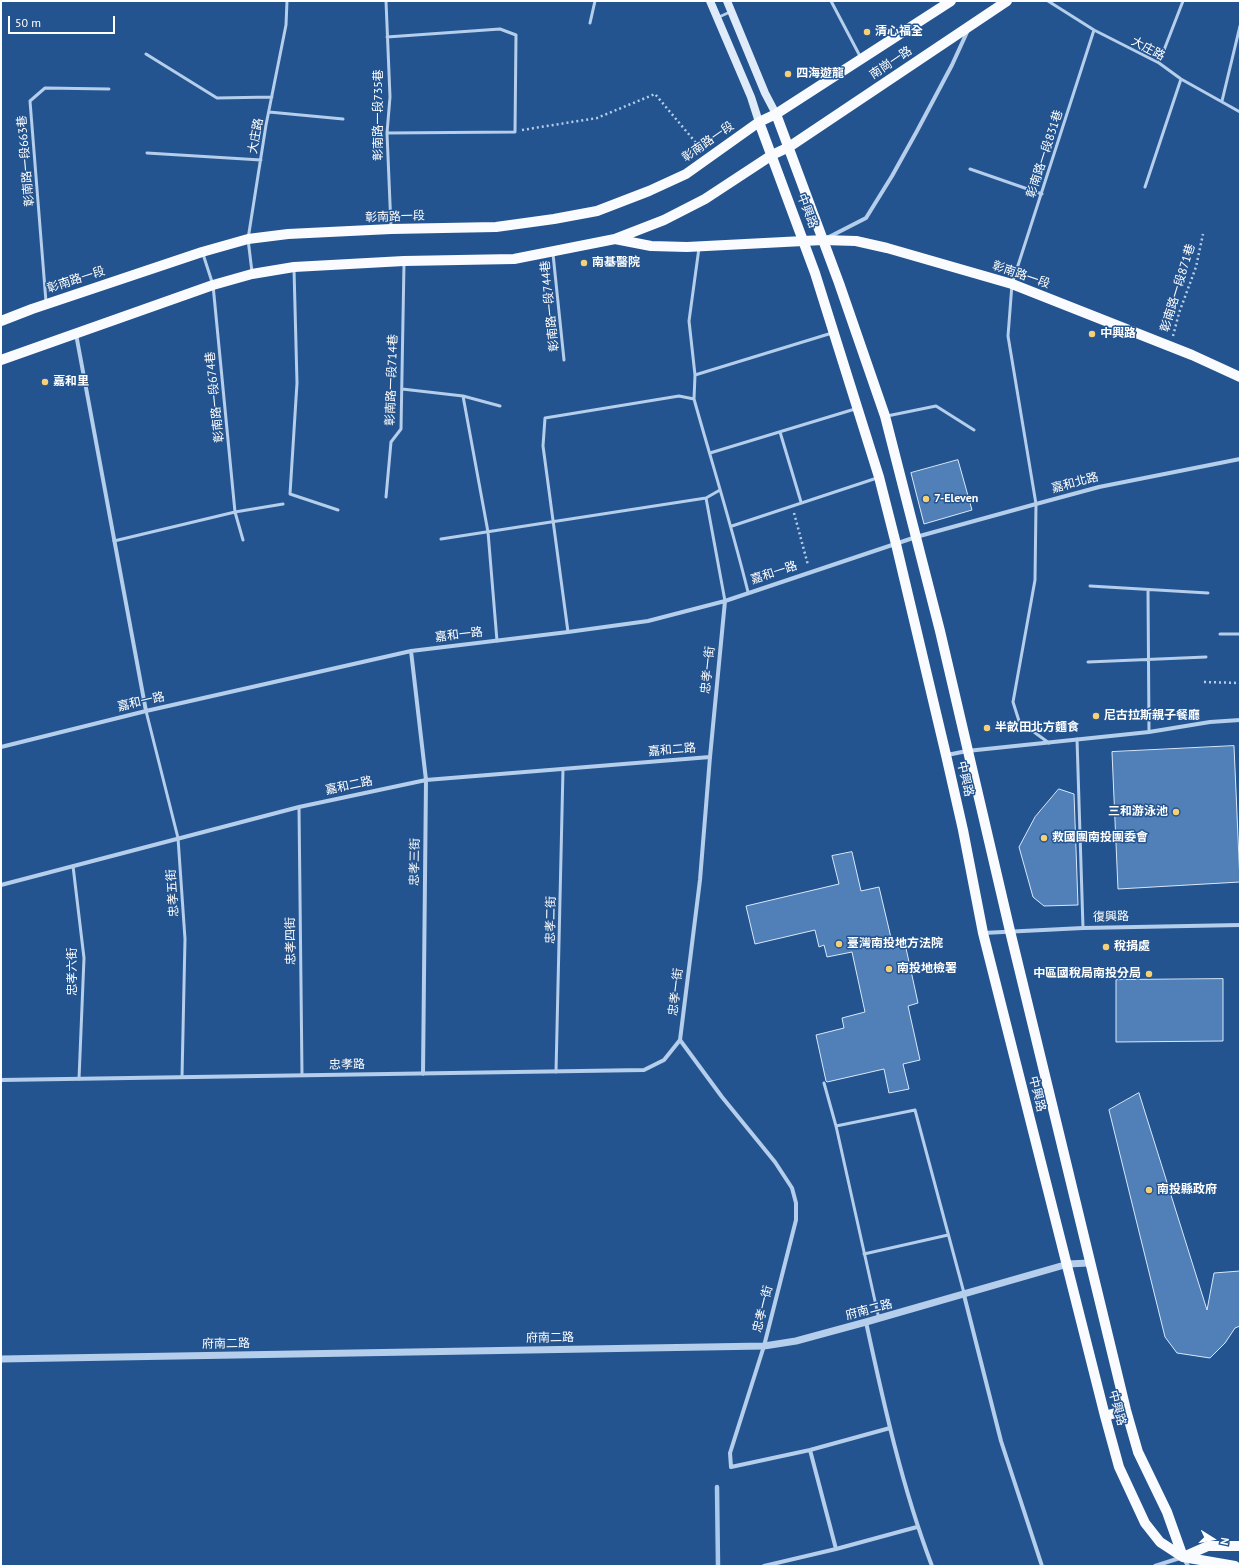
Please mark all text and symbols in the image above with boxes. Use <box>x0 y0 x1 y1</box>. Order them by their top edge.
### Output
scale bar <box>10 8 117 34</box>
text: 50 m <box>15 15 41 30</box>
place label: 清心福全 <box>875 25 923 39</box>
marker: 清心福全 <box>862 27 872 37</box>
street label: 大庄路 <box>1129 34 1167 64</box>
street label: 南崗一路 <box>867 44 915 82</box>
place label: 四海遊龍 <box>796 67 844 81</box>
street label: 彰南路一段735巷 <box>372 69 386 161</box>
marker: 四海遊龍 <box>783 69 793 79</box>
street label: 彰南路一段831巷 <box>1024 108 1066 200</box>
street label: 彰南路一段663巷 <box>15 115 37 207</box>
street label: 大庄路 <box>246 117 266 155</box>
street label: 彰南路一段 <box>679 119 737 165</box>
street label: 中興路 <box>794 192 820 230</box>
street label: 彰南路一段 <box>365 209 425 225</box>
street label: 彰南路一段871巷 <box>1158 242 1198 334</box>
place label: 南基醫院 <box>592 256 640 270</box>
marker: 南基醫院 <box>579 258 589 268</box>
street label: 彰南路一段 <box>990 258 1052 292</box>
street label: 彰南路一段744巷 <box>538 260 562 352</box>
street label: 彰南路一段 <box>45 264 107 296</box>
place label: 中興路 <box>1100 327 1136 341</box>
marker: 中興路 <box>1087 329 1097 339</box>
street label: 彰南路一段714巷 <box>383 334 401 426</box>
street label: 彰南路一段674巷 <box>203 351 227 443</box>
place label: 嘉和里 <box>53 375 89 389</box>
marker: 嘉和里 <box>40 377 50 387</box>
street label: 嘉和北路 <box>1050 470 1100 496</box>
place label: 7-Eleven <box>934 492 978 506</box>
marker: 7-Eleven <box>921 494 931 504</box>
street label: 嘉和一路 <box>749 559 799 587</box>
street label: 嘉和一路 <box>434 625 484 645</box>
street label: 忠孝一街 <box>698 645 718 695</box>
street label: 嘉和一路 <box>116 690 166 714</box>
place label: 尼古拉斯親子餐廳 <box>1104 709 1200 723</box>
marker: 尼古拉斯親子餐廳 <box>1091 711 1101 721</box>
place label: 半畝田北方麵食 <box>995 721 1079 735</box>
marker: 半畝田北方麵食 <box>982 723 992 733</box>
street label: 嘉和二路 <box>647 741 697 759</box>
street label: 中興路 <box>954 760 976 798</box>
street label: 嘉和二路 <box>324 774 374 798</box>
place label: 三和游泳池 <box>1108 805 1168 819</box>
marker: 三和游泳池 <box>1171 807 1181 817</box>
place label: 救國團南投團委會 <box>1052 831 1148 845</box>
marker: 救國團南投團委會 <box>1039 833 1049 843</box>
street label: 忠孝三街 <box>407 838 423 886</box>
street label: 忠孝五街 <box>164 869 182 917</box>
street label: 忠孝二街 <box>543 896 559 944</box>
street label: 復興路 <box>1093 909 1129 925</box>
street label: 忠孝四街 <box>283 917 299 965</box>
place label: 臺灣南投地方法院 <box>847 937 943 951</box>
marker: 臺灣南投地方法院 <box>834 939 844 949</box>
place label: 稅捐處 <box>1114 940 1150 954</box>
marker: 稅捐處 <box>1101 942 1111 952</box>
street label: 忠孝六街 <box>66 948 80 996</box>
place label: 南投地檢署 <box>897 962 957 976</box>
marker: 南投地檢署 <box>884 964 894 974</box>
street label: 忠孝一街 <box>666 967 686 1017</box>
place label: 中區國稅局南投分局 <box>1033 967 1141 981</box>
marker: 中區國稅局南投分局 <box>1144 969 1154 979</box>
street label: 忠孝路 <box>329 1057 365 1073</box>
street label: 中興路 <box>1026 1075 1048 1113</box>
place label: 南投縣政府 <box>1157 1183 1217 1197</box>
marker: 南投縣政府 <box>1144 1185 1154 1195</box>
street label: 忠孝一街 <box>750 1284 776 1334</box>
street label: 府南二路 <box>844 1297 894 1323</box>
street label: 府南二路 <box>526 1330 574 1346</box>
street label: 府南二路 <box>202 1336 250 1352</box>
street label: 中興路 <box>1105 1389 1129 1427</box>
north arrow <box>1193 1519 1233 1559</box>
text: N <box>1217 1536 1232 1546</box>

